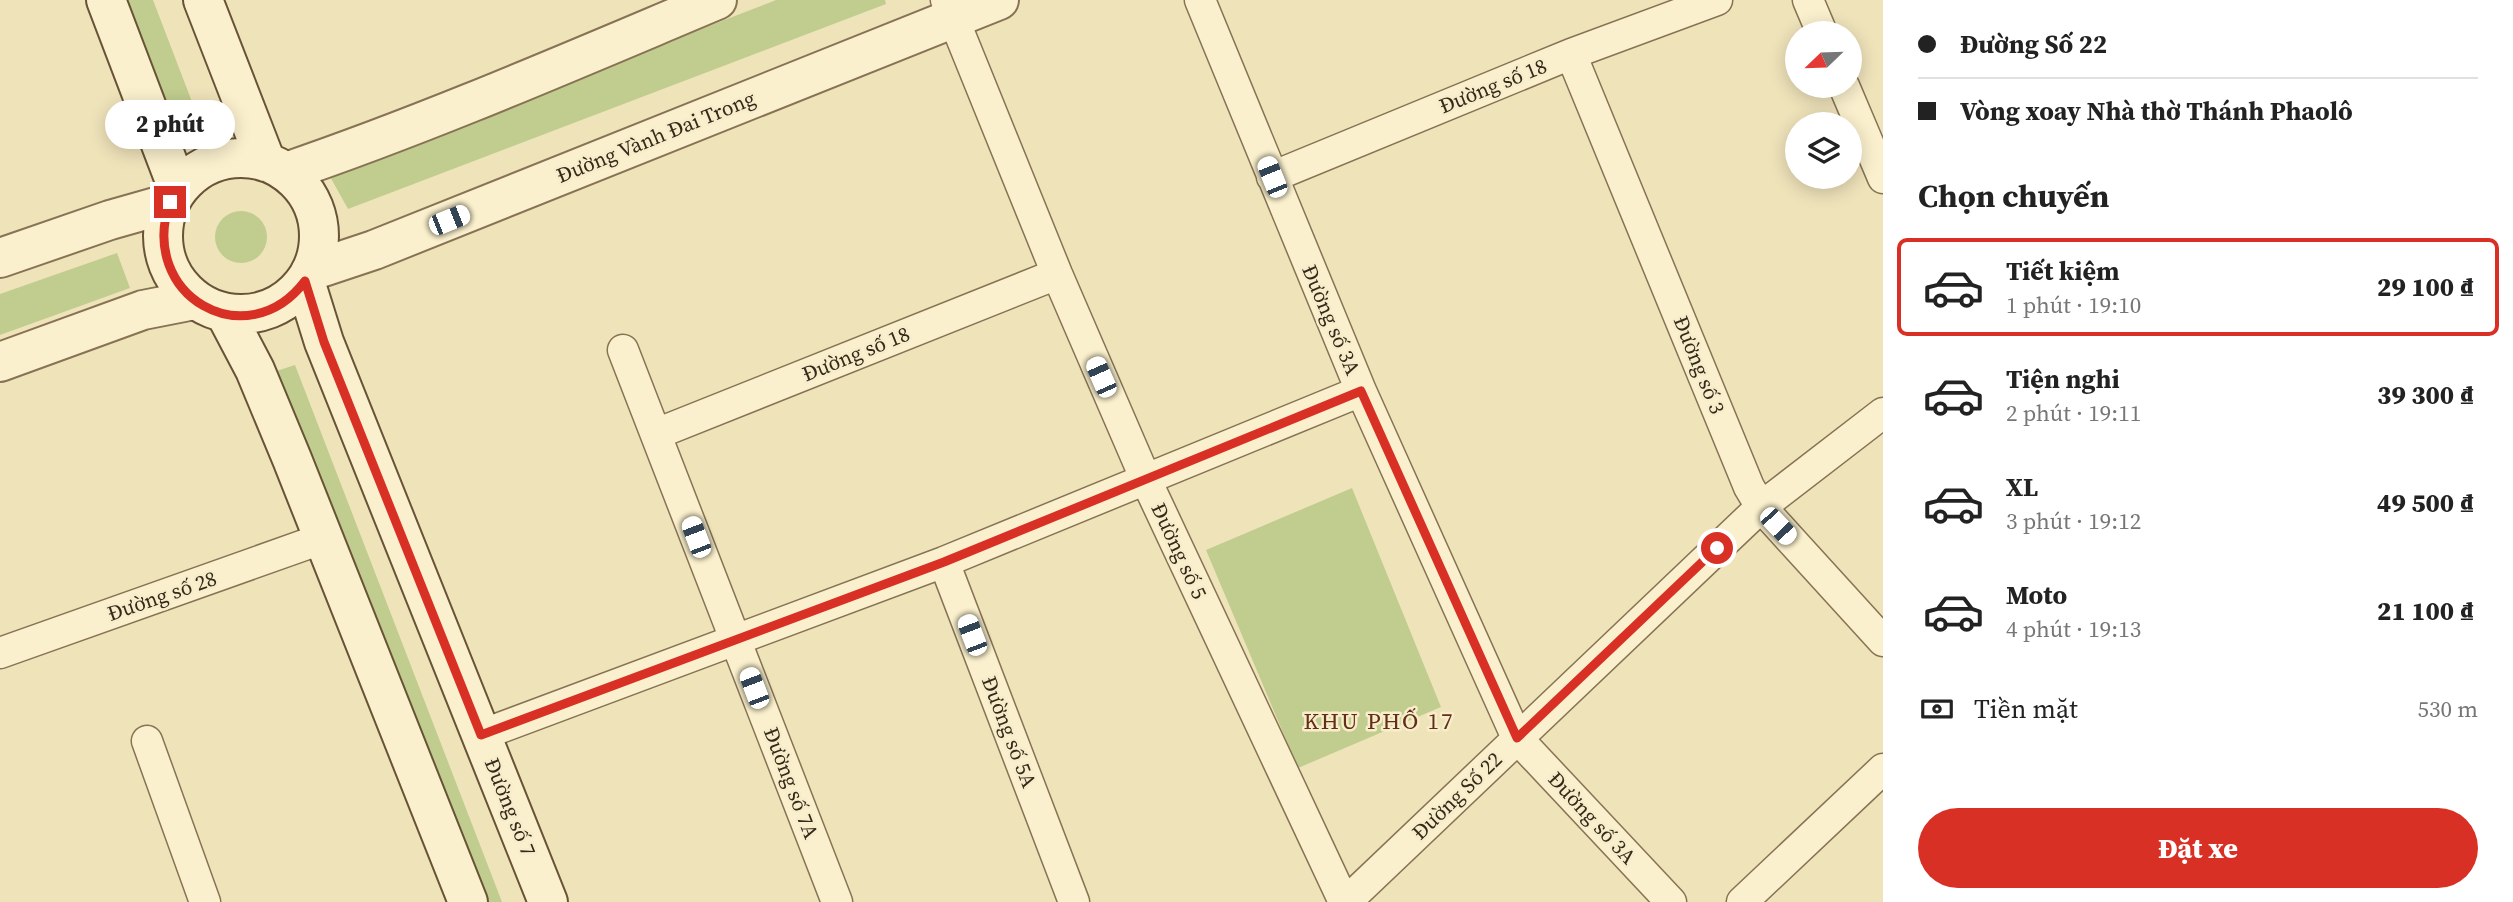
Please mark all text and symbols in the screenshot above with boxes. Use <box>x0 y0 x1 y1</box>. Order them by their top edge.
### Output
north arrow <box>1785 21 1862 98</box>
map controls <box>1785 21 1862 189</box>
text: Đường Số 22 <box>1960 26 2107 62</box>
street label: Đường số 18 <box>1435 51 1551 120</box>
street label: Đường Vành Đai Trong <box>552 83 760 190</box>
text: Vòng xoay Nhà thờ Thánh Phaolô <box>1960 93 2353 129</box>
callout: 2 phút <box>105 100 235 150</box>
text: 2 phút <box>136 108 204 140</box>
button: layers <box>1785 112 1862 189</box>
car <box>1255 154 1290 200</box>
text: Chọn chuyến <box>1918 174 2109 218</box>
route end <box>154 186 186 218</box>
car <box>426 202 473 238</box>
text: Tiết kiệm <box>2006 253 2120 289</box>
icon: car <box>1922 256 1985 319</box>
street label: Đường số 3A <box>1295 260 1368 379</box>
text: 29 100 ₫ <box>2377 269 2474 305</box>
text: 1 phút · 19:10 <box>2006 289 2141 321</box>
street label: Đường số 3 <box>1667 312 1732 418</box>
street label: Đường số 18 <box>798 319 914 388</box>
car <box>1083 354 1120 400</box>
text: Tiện nghi <box>2006 361 2120 397</box>
icon: car <box>1922 364 1985 427</box>
text: 39 300 ₫ <box>2377 377 2474 413</box>
text: 2 phút · 19:11 <box>2006 397 2141 429</box>
text: XL <box>2006 469 2038 505</box>
icon: car <box>1922 472 1985 535</box>
text: 49 500 ₫ <box>2377 485 2474 521</box>
street label: Đường số 5 <box>1145 498 1214 604</box>
car <box>1756 503 1801 549</box>
text: 3 phút · 19:12 <box>2006 505 2141 537</box>
car <box>679 514 714 560</box>
route start <box>1701 532 1733 564</box>
street label: Đường số 28 <box>103 563 220 628</box>
text: Moto <box>2006 577 2067 613</box>
icon: car <box>1922 580 1985 643</box>
text: 21 100 ₫ <box>2377 593 2474 629</box>
car <box>955 612 990 658</box>
text: 4 phút · 19:13 <box>2006 613 2141 645</box>
car <box>737 665 772 711</box>
street label: Đường số 5A <box>975 672 1044 792</box>
icon: cash <box>1918 690 1956 728</box>
text: Tiền mặt <box>1974 691 2078 727</box>
text: 530 m <box>2417 693 2478 725</box>
district label: KHU PHỐ 17 <box>1303 705 1455 737</box>
street label: Đường số 7A <box>757 723 826 843</box>
street label: Đường Số 22 <box>1405 745 1508 846</box>
street label: Đường số 7 <box>478 754 543 860</box>
street label: Đường số 3A <box>1542 765 1643 870</box>
button: Đặt xe <box>1918 808 2478 888</box>

